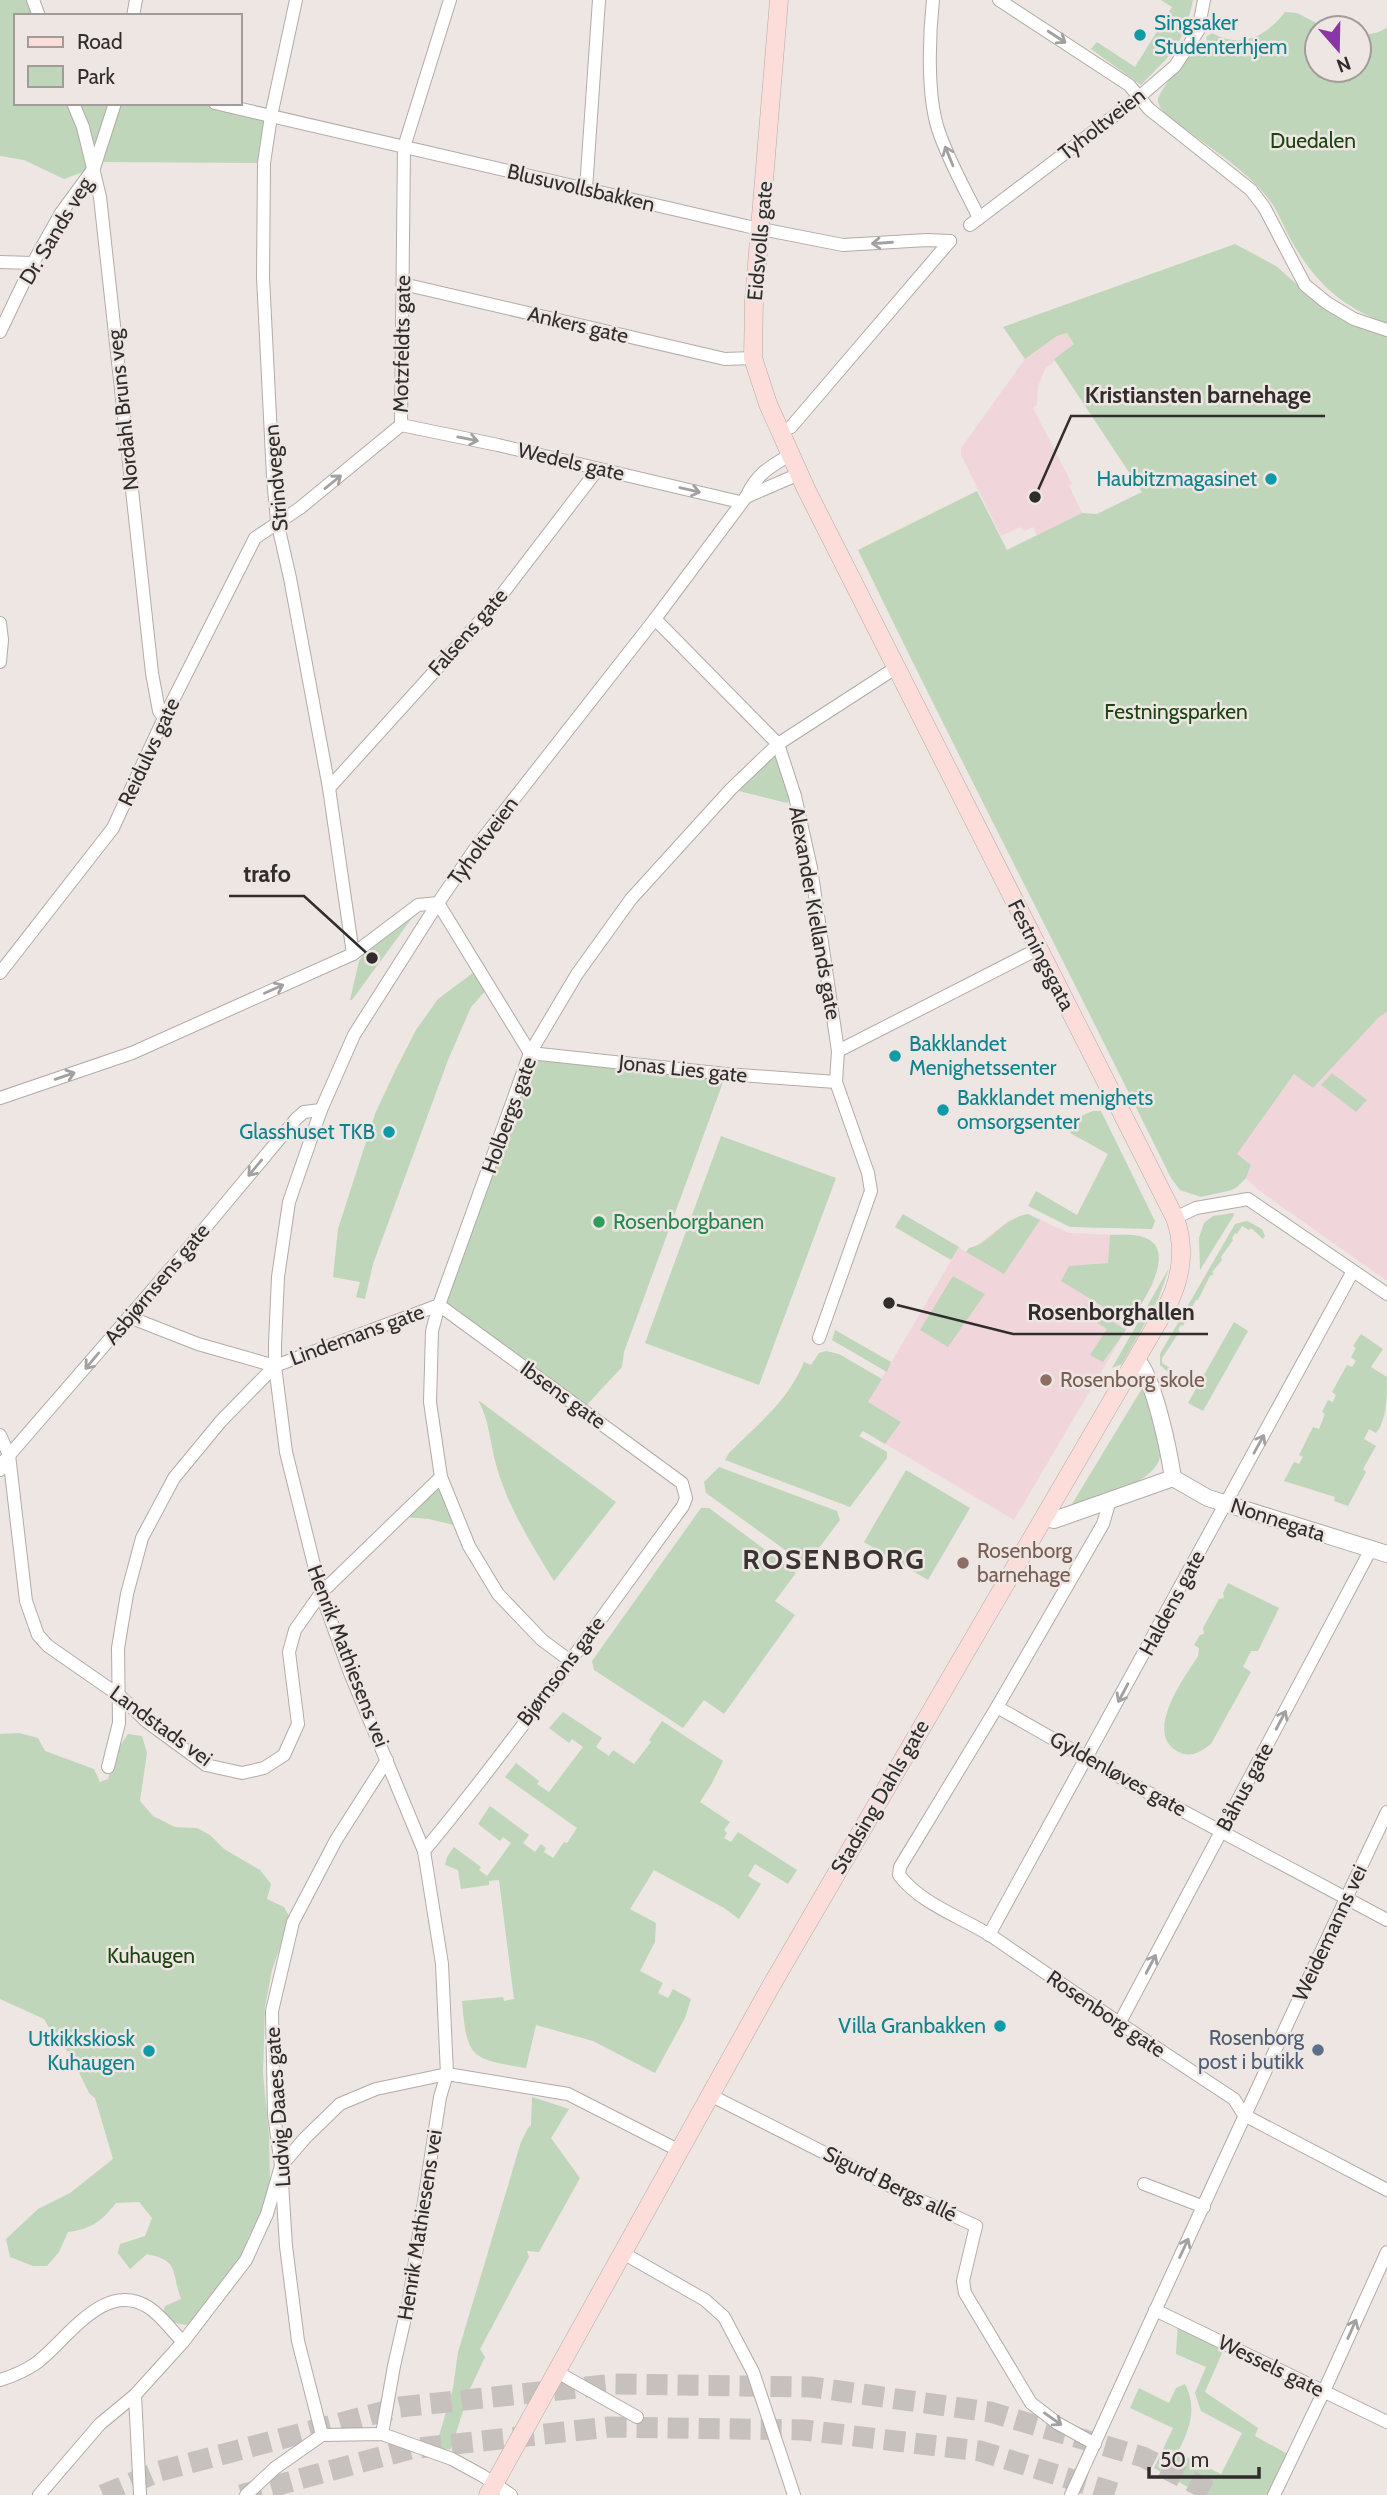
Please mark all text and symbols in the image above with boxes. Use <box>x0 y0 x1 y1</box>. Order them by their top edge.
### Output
place label: Singsaker Studenterhjem <box>1154 10 1287 60</box>
legend <box>14 14 242 105</box>
north arrow <box>1303 14 1373 84</box>
marker: Singsaker Studenterhjem <box>1132 27 1148 43</box>
text: Road <box>77 29 123 54</box>
one-way arrow <box>1046 30 1066 44</box>
text: N <box>1333 51 1354 78</box>
text: Park <box>77 64 115 89</box>
street label: Tyholtveien <box>1054 82 1150 165</box>
park label: Duedalen <box>1270 128 1356 153</box>
one-way arrow <box>942 146 955 168</box>
street label: Blusuvollsbakken <box>505 158 657 217</box>
street label: Dr. Sands veg <box>14 172 98 289</box>
street label: Eidsvolls gate <box>742 180 777 302</box>
one-way arrow <box>871 236 894 249</box>
street label: Motzfeldts gate <box>388 275 415 413</box>
street label: Ankers gate <box>525 301 631 348</box>
street label: Nordahl Bruns veg <box>102 328 143 492</box>
callout: Kristiansten barnehage <box>1071 372 1325 416</box>
text: Kristiansten barnehage <box>1085 381 1311 409</box>
street label: Strindvegen <box>258 423 293 533</box>
one-way arrow <box>456 433 479 446</box>
street label: Wedels gate <box>515 437 627 486</box>
place label: Haubitzmagasinet <box>1096 466 1257 491</box>
marker: Haubitzmagasinet <box>1263 471 1279 487</box>
one-way arrow <box>323 474 341 489</box>
one-way arrow <box>678 484 701 498</box>
street label: Falsens gate <box>423 583 512 680</box>
street label: Reidulvs gate <box>113 693 185 810</box>
park label: Festningsparken <box>1104 699 1248 724</box>
street label: Tyholtveien <box>442 792 523 890</box>
street label: Alexander Kiellands gate <box>784 804 847 1022</box>
callout: trafo <box>229 852 304 896</box>
text: trafo <box>243 860 291 888</box>
street label: Festningsgata <box>1003 895 1080 1014</box>
one-way arrow <box>263 982 285 995</box>
place label: Bakklandet Menighetssenter <box>909 1031 1057 1080</box>
marker: Bakklandet Menighetssenter <box>887 1048 903 1064</box>
street label: Jonas Lies gate <box>617 1049 749 1088</box>
street label: Holbergs gate <box>476 1053 541 1176</box>
one-way arrow <box>53 1069 75 1081</box>
place label: Bakklandet menighets omsorgsenter <box>957 1085 1153 1134</box>
marker: Bakklandet menighets omsorgsenter <box>935 1102 951 1118</box>
place label: Glasshuset TKB <box>239 1119 375 1144</box>
marker: Glasshuset TKB <box>381 1124 397 1140</box>
one-way arrow <box>247 1159 263 1177</box>
place label: Rosenborgbanen <box>613 1209 764 1234</box>
marker: Rosenborgbanen <box>591 1214 607 1230</box>
street label: Asbjørnsens gate <box>99 1218 215 1350</box>
callout: Rosenborghallen <box>1013 1290 1208 1334</box>
text: Rosenborghallen <box>1027 1298 1195 1326</box>
street label: Lindemans gate <box>286 1299 428 1370</box>
one-way arrow <box>84 1351 100 1369</box>
street label: Ibsens gate <box>516 1355 611 1434</box>
place label: Rosenborg skole <box>1060 1367 1205 1392</box>
marker: Rosenborg skole <box>1038 1372 1054 1388</box>
one-way arrow <box>1253 1434 1266 1455</box>
street label: Nonnegata <box>1228 1493 1329 1547</box>
place label: Rosenborg barnehage <box>977 1538 1073 1587</box>
district label: ROSENBORG <box>742 1542 926 1576</box>
street label: Haldens gate <box>1133 1546 1210 1659</box>
marker: Rosenborg barnehage <box>955 1555 971 1571</box>
street label: Henrik Mathiesens vei <box>302 1561 395 1750</box>
street label: Bjørnsons gate <box>511 1611 611 1731</box>
street label: Landstads vei <box>105 1680 217 1771</box>
one-way arrow <box>1116 1682 1130 1703</box>
one-way arrow <box>1274 1710 1288 1731</box>
street label: Stadsing Dahls gate <box>825 1715 934 1878</box>
street label: Gyldenløves gate <box>1046 1726 1191 1821</box>
street label: Båhus gate <box>1211 1738 1278 1835</box>
street label: Weidemanns vei <box>1287 1861 1372 2005</box>
park label: Kuhaugen <box>107 1943 195 1968</box>
one-way arrow <box>1145 1954 1158 1975</box>
street label: Rosenborg gate <box>1042 1965 1171 2063</box>
place label: Villa Granbakken <box>838 2013 986 2038</box>
marker: Villa Granbakken <box>992 2018 1008 2034</box>
place label: Rosenborg post i butikk <box>1198 2025 1305 2074</box>
place label: Utkikkskiosk Kuhaugen <box>28 2026 136 2075</box>
street label: Ludvig Daaes gate <box>259 2026 296 2188</box>
marker: Rosenborg post i butikk <box>1310 2042 1326 2058</box>
marker: Utkikkskiosk Kuhaugen <box>141 2043 157 2059</box>
street label: Henrik Mathiesens vei <box>392 2128 447 2322</box>
street label: Sigurd Bergs allé <box>820 2141 961 2227</box>
one-way arrow <box>1178 2238 1192 2259</box>
one-way arrow <box>1346 2319 1359 2340</box>
street label: Wessels gate <box>1214 2329 1328 2402</box>
one-way arrow <box>1043 2412 1063 2426</box>
scale bar <box>1149 2436 1259 2480</box>
text: 50 m <box>1160 2447 1209 2472</box>

